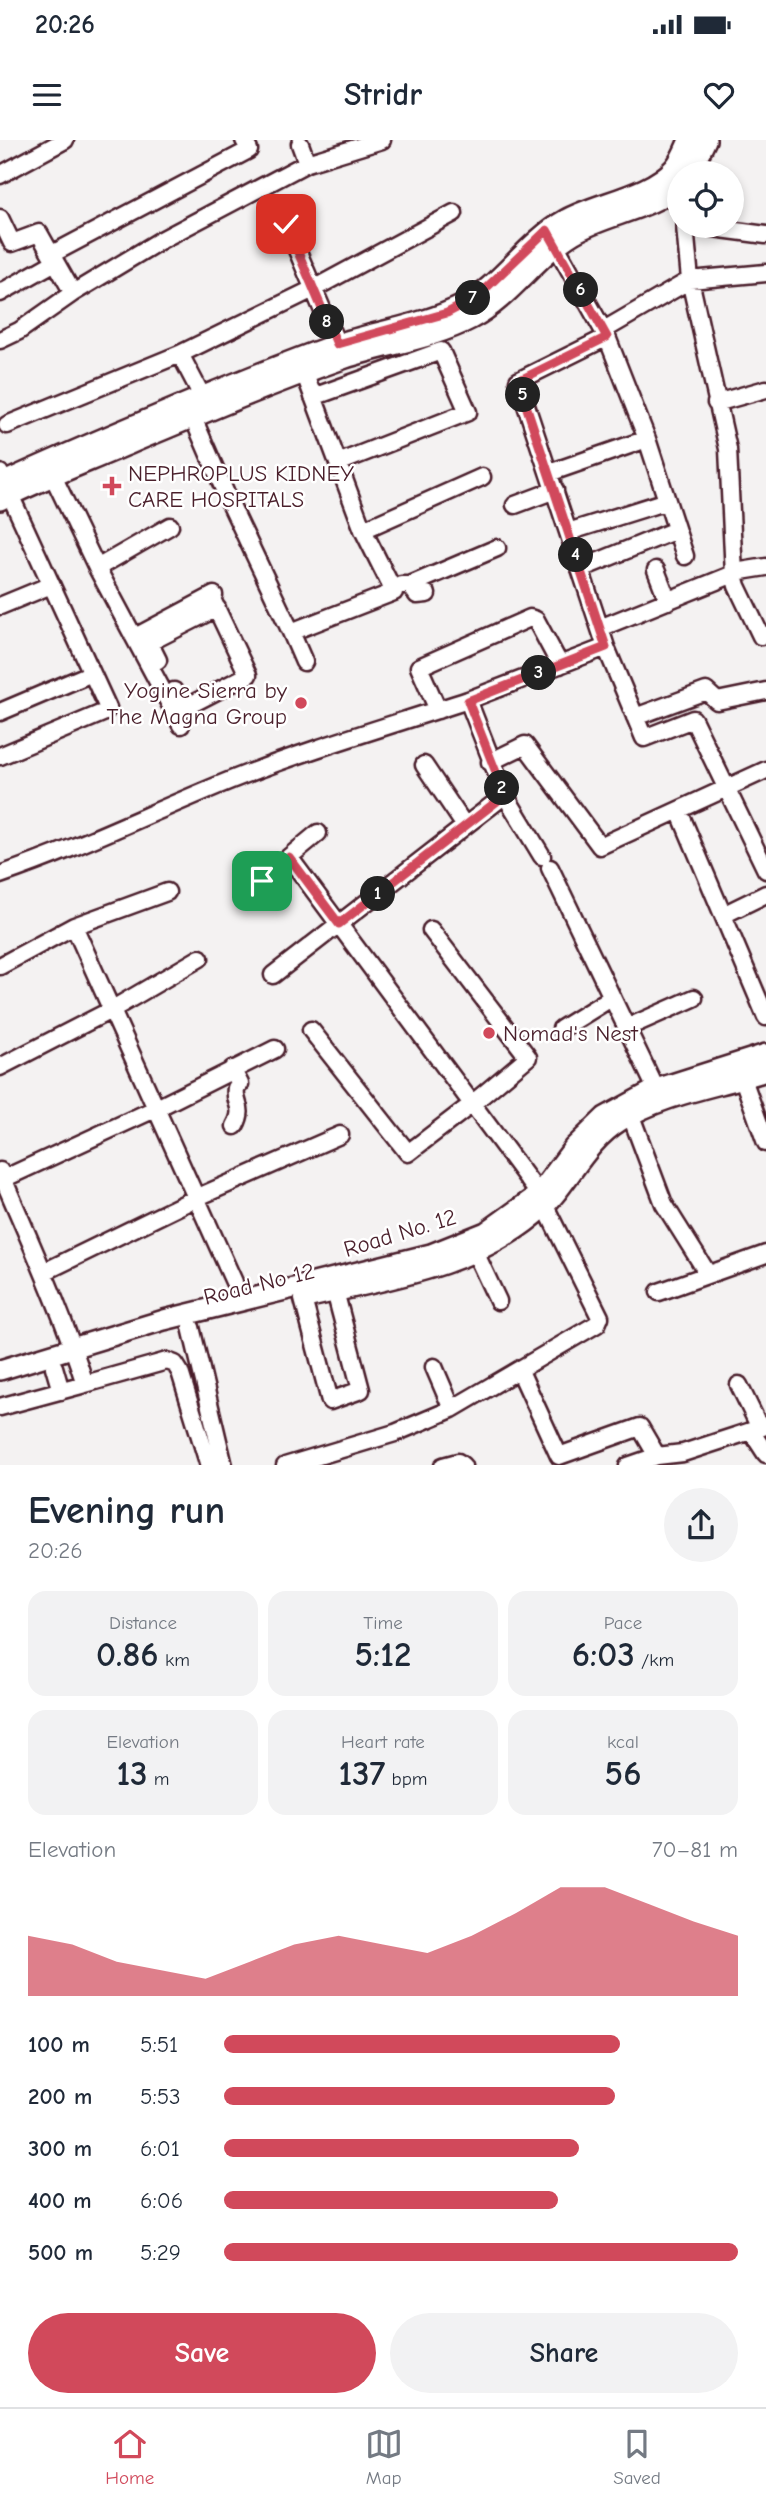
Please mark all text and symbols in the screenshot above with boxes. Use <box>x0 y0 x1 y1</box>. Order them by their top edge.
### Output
text: 20:26 <box>35 10 95 40</box>
icon: menu <box>28 76 66 114</box>
text: Stridr <box>344 76 422 113</box>
icon: heart <box>700 76 738 114</box>
map controls <box>667 161 744 238</box>
button: locate <box>667 161 744 238</box>
pin <box>256 194 316 254</box>
icon: check <box>267 205 305 243</box>
pin: 6 <box>564 272 598 308</box>
text: 6 <box>576 278 585 300</box>
pin: 7 <box>456 280 490 316</box>
text: 7 <box>468 286 477 308</box>
pin: 8 <box>310 304 344 340</box>
text: 8 <box>322 310 331 332</box>
pin: 5 <box>505 378 540 412</box>
text: 5 <box>517 383 528 405</box>
place label: NEPHROPLUS KIDNEY CARE HOSPITALS <box>128 460 354 513</box>
marker: NEPHROPLUS KIDNEY CARE HOSPITALS <box>102 476 122 496</box>
pin: 4 <box>558 538 594 572</box>
text: 4 <box>571 543 580 565</box>
pin: 3 <box>522 656 556 690</box>
text: 3 <box>534 661 543 683</box>
place label: Yogine Sierra by The Magna Group <box>107 677 288 730</box>
marker: Yogine Sierra by The Magna Group <box>293 695 309 711</box>
pin: 2 <box>484 770 520 806</box>
text: 2 <box>497 776 506 798</box>
pin <box>232 851 292 911</box>
icon: arrive <box>243 862 281 900</box>
pin: 1 <box>360 876 396 912</box>
text: 1 <box>374 882 381 904</box>
place label: Nomad's Nest <box>503 1020 639 1047</box>
marker: Nomad's Nest <box>481 1025 497 1041</box>
street label: Road No. 12 <box>340 1203 460 1263</box>
street label: Road No 12 <box>201 1257 317 1311</box>
button: share <box>664 1488 738 1562</box>
text: Evening run <box>28 1489 225 1533</box>
text: 20:26 <box>28 1537 83 1564</box>
text: Distance <box>109 1612 177 1634</box>
text: Time <box>363 1612 403 1634</box>
text: Pace <box>604 1612 642 1634</box>
text: 0.86 <box>96 1634 159 1675</box>
text: 5:12 <box>354 1634 412 1675</box>
text: 6:03 <box>572 1634 635 1675</box>
text: km <box>159 1649 190 1671</box>
text: /km <box>635 1649 674 1671</box>
text: Elevation <box>107 1731 179 1753</box>
text: Heart rate <box>341 1731 425 1753</box>
text: kcal <box>607 1731 639 1753</box>
text: 13 <box>116 1753 147 1794</box>
text: 137 <box>338 1753 385 1794</box>
text: 56 <box>605 1753 641 1794</box>
text: m <box>147 1768 170 1790</box>
text: bpm <box>385 1768 428 1790</box>
text: Elevation <box>28 1836 116 1863</box>
text: 70–81 m <box>652 1836 738 1863</box>
text: 100 m <box>28 2031 90 2058</box>
text: 5:51 <box>140 2031 178 2058</box>
text: 200 m <box>28 2083 92 2110</box>
text: 5:53 <box>140 2083 181 2110</box>
text: 300 m <box>28 2135 92 2162</box>
text: 6:01 <box>140 2135 180 2162</box>
text: 400 m <box>28 2187 92 2214</box>
text: 6:06 <box>140 2187 183 2214</box>
text: 500 m <box>28 2239 93 2266</box>
text: 5:29 <box>140 2239 181 2266</box>
button: Save <box>28 2313 376 2393</box>
button: Share <box>390 2313 738 2393</box>
tab: Home <box>105 2425 154 2489</box>
tab: Map <box>365 2425 403 2489</box>
tab: Saved <box>613 2425 661 2489</box>

